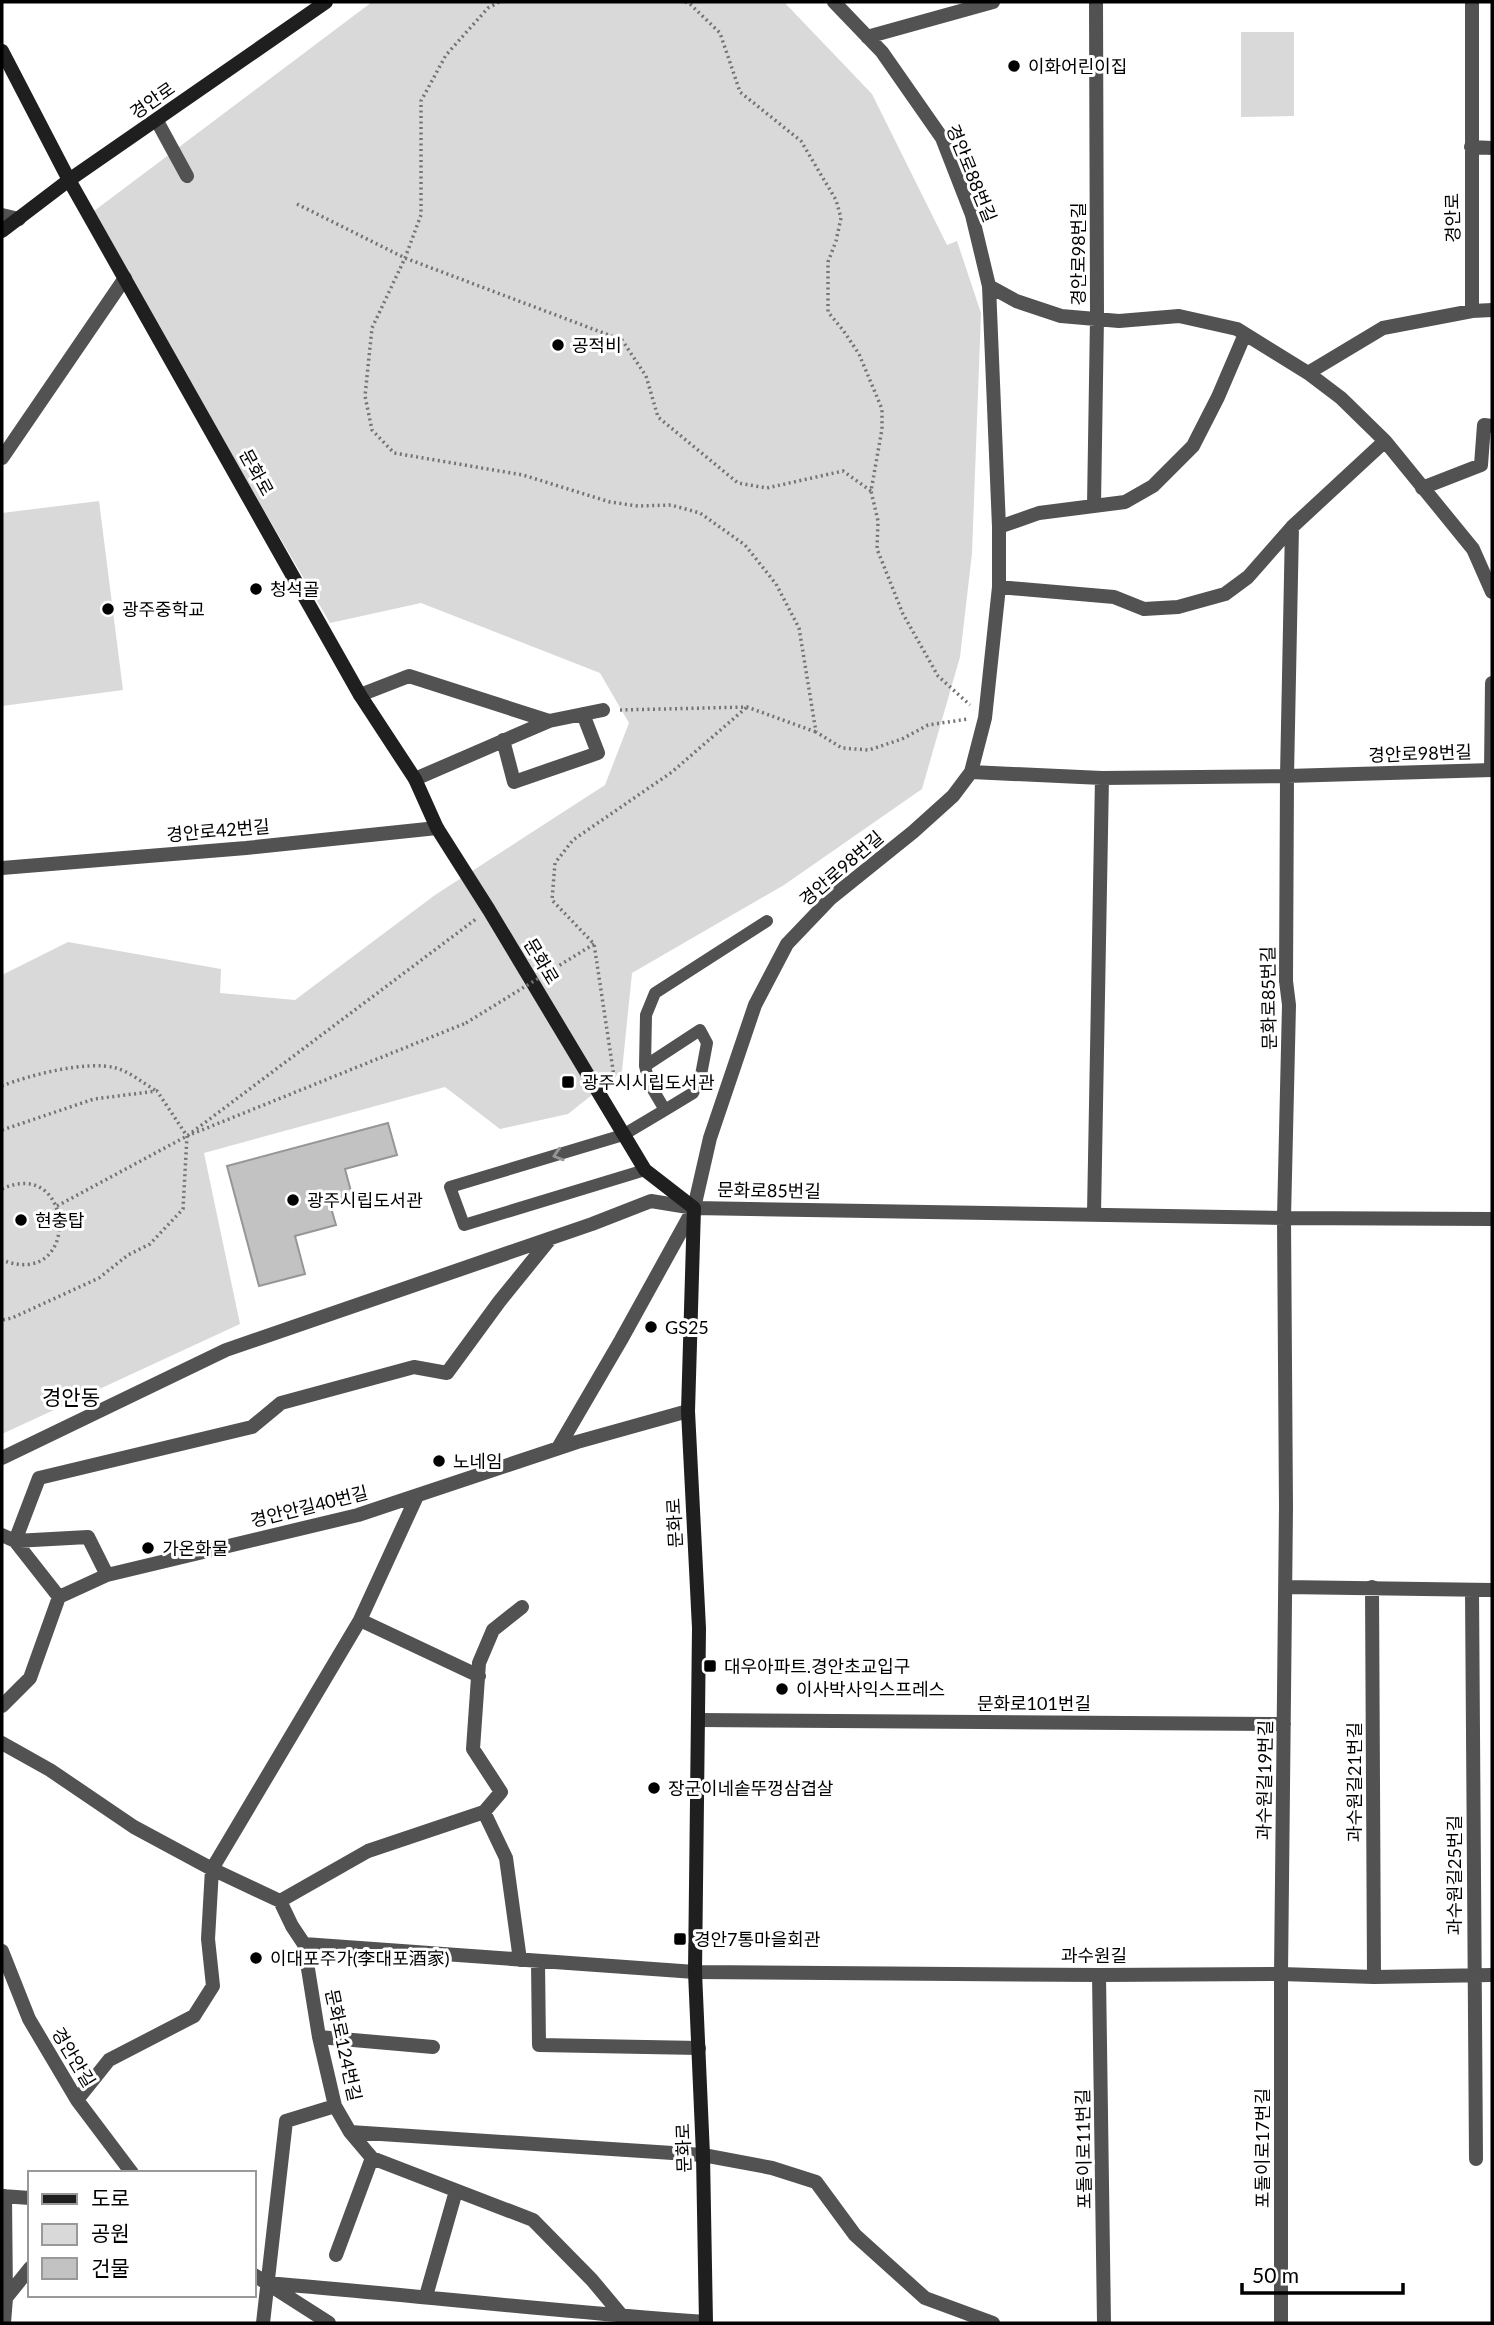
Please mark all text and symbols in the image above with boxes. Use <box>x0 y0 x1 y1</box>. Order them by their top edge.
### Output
place label: 이화어린이집 <box>1028 55 1127 77</box>
marker: 이화어린이집 <box>1006 58 1022 74</box>
street label: 경안로 <box>125 77 179 123</box>
street label: 경안로88번길 <box>942 121 1002 225</box>
street label: 경안로 <box>1441 193 1463 243</box>
street label: 경안로98번길 <box>1067 202 1089 306</box>
place label: 공적비 <box>572 334 622 356</box>
marker: 공적비 <box>550 337 566 353</box>
street label: 문화로 <box>235 445 279 499</box>
place label: 청석골 <box>270 578 320 600</box>
marker: 청석골 <box>248 581 264 597</box>
place label: 광주중학교 <box>122 598 205 620</box>
marker: 광주중학교 <box>100 601 116 617</box>
street label: 경안로98번길 <box>1368 740 1472 766</box>
street label: 경안로42번길 <box>165 815 271 845</box>
street label: 경안로98번길 <box>795 826 887 910</box>
street label: 문화로 <box>520 934 564 988</box>
street label: 문화로85번길 <box>1256 946 1280 1050</box>
place label: 광주시시립도서관 <box>582 1071 715 1093</box>
marker: 광주시시립도서관 <box>560 1074 576 1090</box>
one-way arrow <box>552 1146 564 1161</box>
street label: 문화로85번길 <box>717 1178 821 1202</box>
place label: 광주시립도서관 <box>307 1189 423 1211</box>
marker: 광주시립도서관 <box>285 1192 301 1208</box>
place label: 현충탑 <box>35 1209 85 1231</box>
marker: 현충탑 <box>13 1212 29 1228</box>
place label: GS25 <box>665 1316 709 1338</box>
marker: GS25 <box>643 1319 659 1335</box>
district label: 경안동 <box>42 1384 100 1409</box>
place label: 노네임 <box>453 1450 503 1472</box>
marker: 노네임 <box>431 1453 447 1469</box>
street label: 경안안길40번길 <box>248 1481 370 1531</box>
street label: 문화로 <box>662 1498 686 1548</box>
place label: 가온화물 <box>162 1537 228 1559</box>
marker: 가온화물 <box>140 1540 156 1556</box>
place label: 대우아파트.경안초교입구 <box>724 1655 910 1677</box>
marker: 대우아파트.경안초교입구 <box>702 1658 718 1674</box>
place label: 이사박사익스프레스 <box>796 1678 945 1700</box>
marker: 이사박사익스프레스 <box>774 1681 790 1697</box>
street label: 문화로101번길 <box>977 1692 1091 1714</box>
street label: 과수원길19번길 <box>1252 1720 1276 1840</box>
street label: 과수원길21번길 <box>1343 1722 1365 1842</box>
place label: 장군이네솥뚜껑삼겹살 <box>668 1777 834 1799</box>
marker: 장군이네솥뚜껑삼겹살 <box>646 1780 662 1796</box>
street label: 과수원길25번길 <box>1443 1815 1465 1935</box>
place label: 경안7통마을회관 <box>694 1928 821 1950</box>
marker: 경안7통마을회관 <box>672 1931 688 1947</box>
street label: 과수원길 <box>1061 1944 1127 1966</box>
place label: 이대포주가(李대포酒家) <box>270 1947 450 1969</box>
marker: 이대포주가(李대포酒家) <box>248 1950 264 1966</box>
street label: 문화로124번길 <box>321 1987 367 2103</box>
street label: 경안안길 <box>48 2023 100 2091</box>
street label: 포돌이로17번길 <box>1251 2088 1273 2208</box>
street label: 포돌이로11번길 <box>1071 2089 1095 2209</box>
street label: 문화로 <box>671 2123 695 2173</box>
legend <box>28 2171 256 2297</box>
text: 도로 <box>91 2185 130 2210</box>
text: 공원 <box>91 2220 130 2245</box>
scale bar <box>1242 2252 1403 2296</box>
text: 건물 <box>91 2255 130 2280</box>
text: 50 m <box>1252 2262 1299 2287</box>

